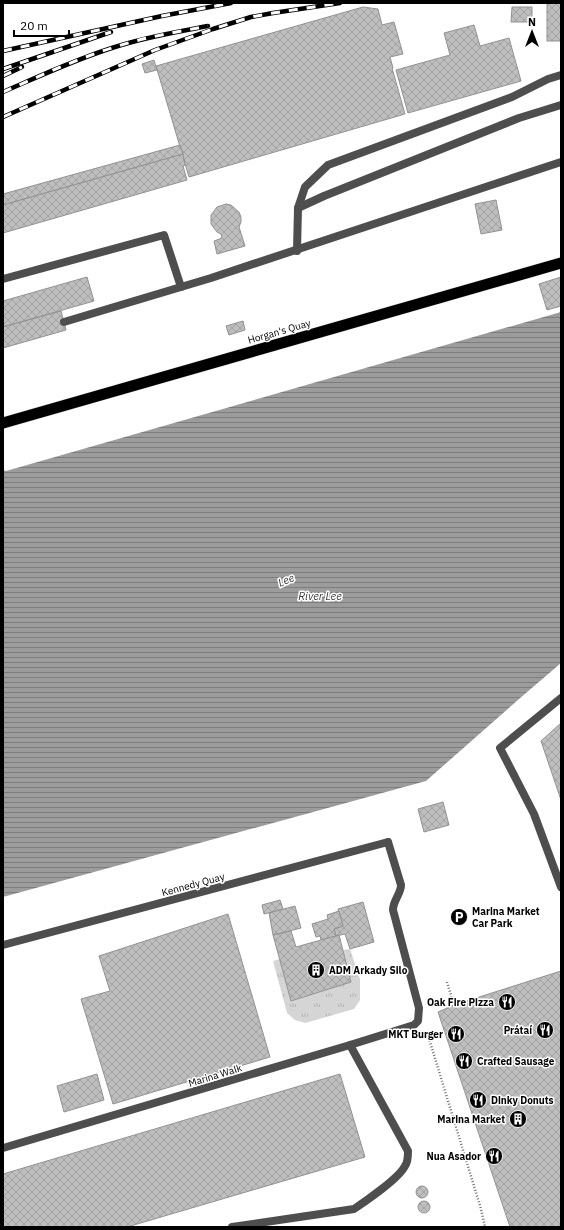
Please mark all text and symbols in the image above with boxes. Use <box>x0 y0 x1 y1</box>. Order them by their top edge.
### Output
scale bar <box>14 12 69 38</box>
north arrow <box>512 12 552 52</box>
text: N <box>528 15 536 29</box>
text: 20 m <box>20 18 48 33</box>
street label: Horgan's Quay <box>246 316 312 347</box>
water label: Lee <box>276 570 297 590</box>
water label: River Lee <box>298 589 342 603</box>
street label: Kennedy Quay <box>160 870 226 899</box>
place label: Marina Market Car Park <box>472 905 540 930</box>
parking icon: Marina Market Car Park <box>449 907 469 927</box>
building icon: ADM Arkady Silo <box>306 960 326 980</box>
place label: ADM Arkady Silo <box>329 964 408 977</box>
restaurant icon: Oak Fire Pizza <box>497 992 517 1012</box>
place label: Oak Fire Pizza <box>427 996 494 1009</box>
restaurant icon: Prátaí <box>535 1020 555 1040</box>
restaurant icon: MKT Burger <box>446 1024 466 1044</box>
place label: Prátaí <box>504 1024 532 1037</box>
place label: MKT Burger <box>388 1028 443 1041</box>
restaurant icon: Crafted Sausage <box>454 1051 474 1071</box>
place label: Crafted Sausage <box>477 1055 555 1068</box>
street label: Marina Walk <box>187 1061 244 1090</box>
restaurant icon: Dinky Donuts <box>468 1090 488 1110</box>
place label: Dinky Donuts <box>491 1094 554 1107</box>
building icon: Marina Market <box>508 1109 528 1129</box>
place label: Marina Market <box>437 1113 505 1126</box>
restaurant icon: Nua Asador <box>484 1146 504 1166</box>
place label: Nua Asador <box>426 1150 481 1163</box>

